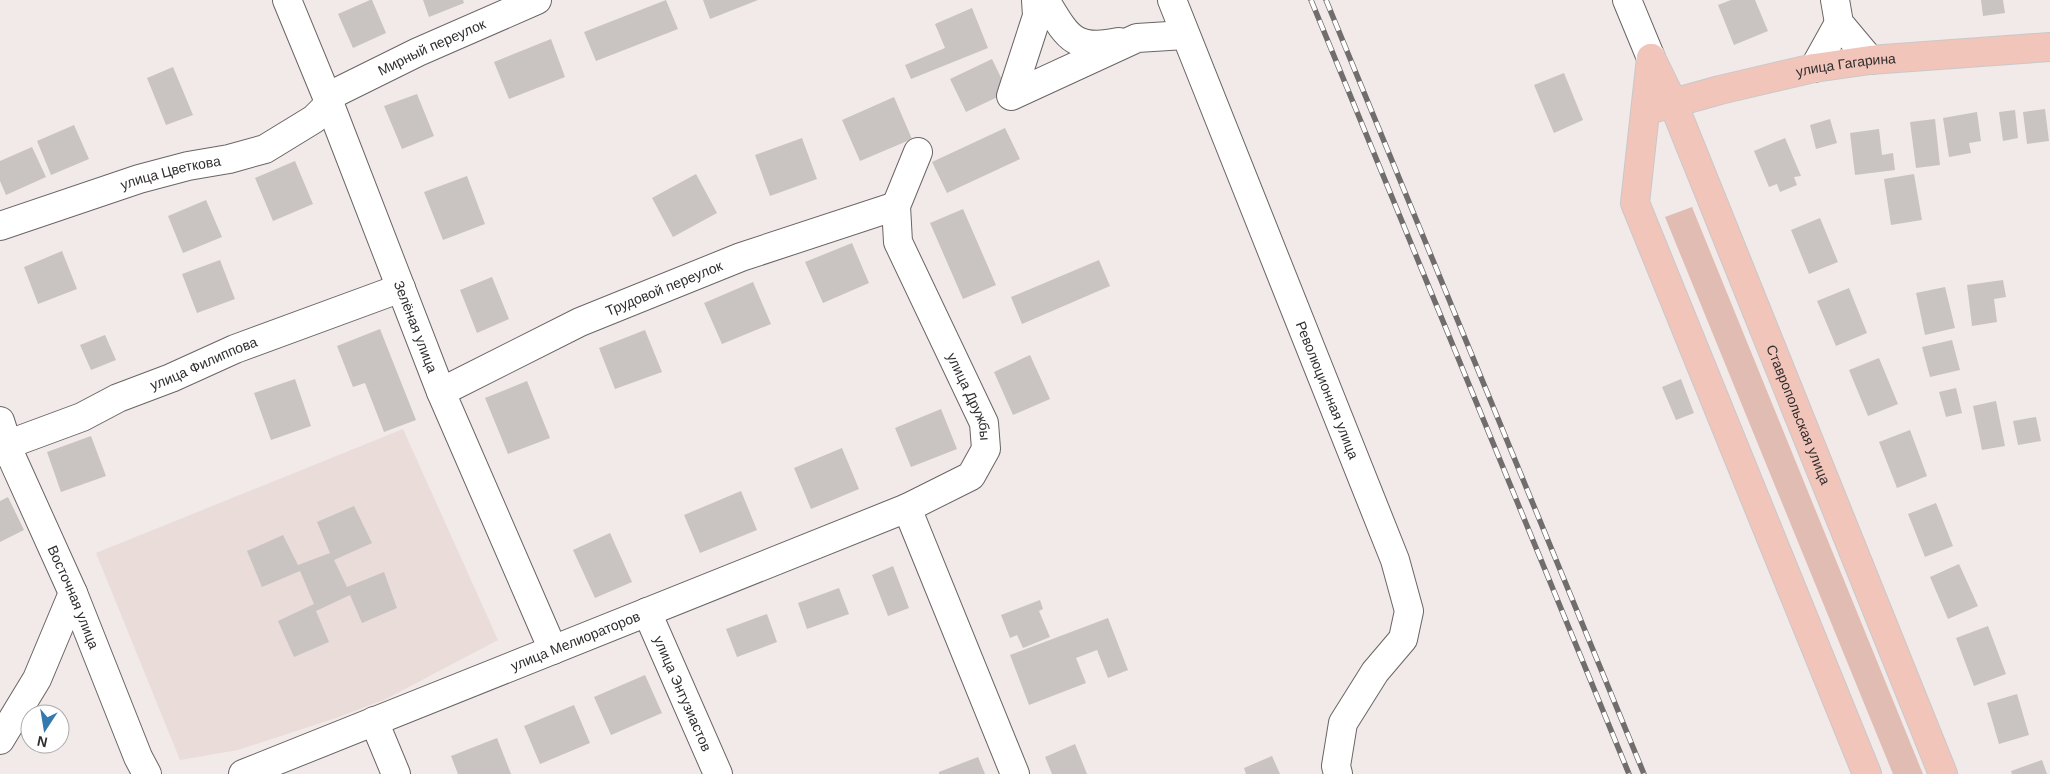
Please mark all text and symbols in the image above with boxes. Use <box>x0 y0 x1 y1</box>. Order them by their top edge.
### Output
street label: Мирный переулок <box>375 15 489 79</box>
street label: улица Гагарина <box>1794 50 1897 80</box>
street label: улица Цветкова <box>118 153 222 193</box>
street label: Трудовой переулок <box>603 257 725 319</box>
street label: Зелёная улица <box>391 278 441 375</box>
street label: Революционная улица <box>1293 319 1362 462</box>
street label: улица Филиппова <box>148 333 260 393</box>
street label: Ставропольская улица <box>1763 343 1834 487</box>
street label: улица Дружбы <box>944 350 993 441</box>
street label: Восточная улица <box>45 543 102 651</box>
street label: улица Мелиораторов <box>508 608 642 674</box>
street label: улица Энтузиастов <box>650 633 715 754</box>
north arrow <box>20 704 70 754</box>
text: N <box>36 733 49 751</box>

